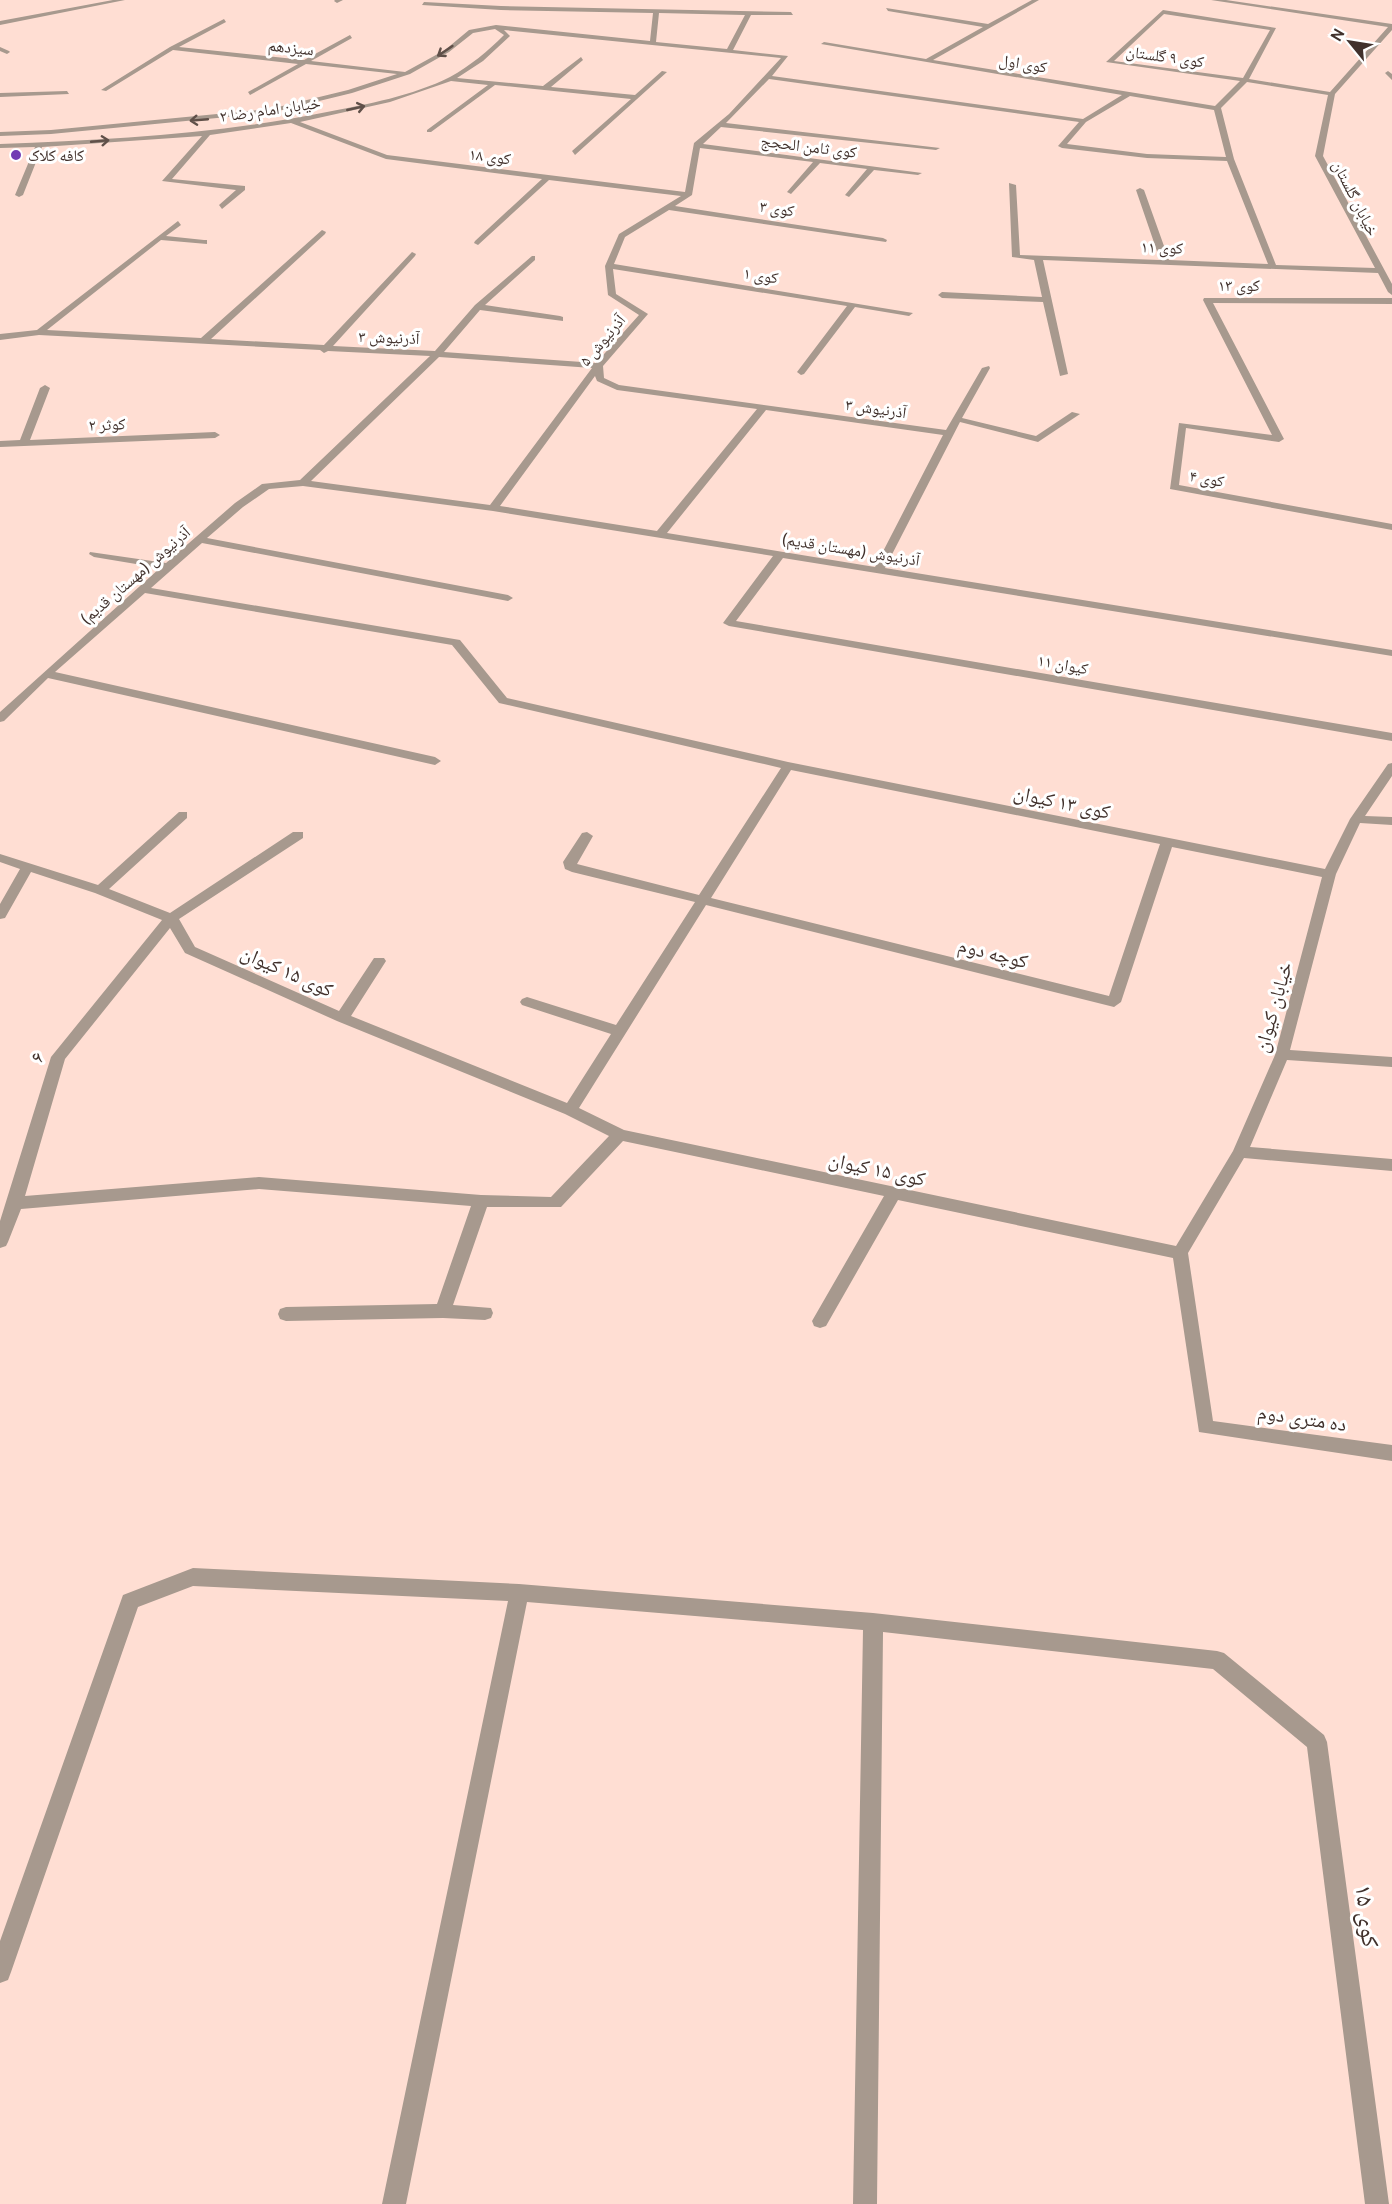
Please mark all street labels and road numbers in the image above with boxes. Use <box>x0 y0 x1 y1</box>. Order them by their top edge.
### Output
street label: سیزدهم <box>267 36 315 60</box>
street label: کوی ۹ گلستان <box>1124 42 1206 72</box>
street label: کوی اول <box>997 50 1049 78</box>
street label: خیابان امام رضا ۲ <box>218 93 322 127</box>
street label: کوی ثامن الحجج <box>760 131 858 163</box>
street label: کوی ۱۸ <box>468 145 512 170</box>
street label: خیابان گلستان <box>1328 157 1383 239</box>
street label: کوی ۳ <box>758 197 796 221</box>
street label: کوی ۱۱ <box>1141 237 1184 259</box>
street label: کوی ۱ <box>742 263 780 289</box>
street label: کوی ۱۳ <box>1218 276 1260 296</box>
street label: آذرنیوش ۵ <box>575 310 631 371</box>
street label: آذرنیوش ۳ <box>358 327 421 349</box>
street label: آذرنیوش ۳ <box>844 395 909 423</box>
street label: کوثر ۲ <box>88 414 126 435</box>
street label: کوی ۴ <box>1188 466 1226 492</box>
street label: آذرنیوش (مهستان قدیم) <box>77 522 195 629</box>
street label: آذرنیوش (مهستان قدیم) <box>781 529 922 571</box>
street label: کیوان ۱۱ <box>1036 651 1090 679</box>
street label: کوی ۱۳ کیوان <box>1011 780 1113 824</box>
street label: کوچه دوم <box>955 933 1031 975</box>
street label: کوی ۱۵ کیوان <box>237 940 337 1002</box>
street label: خیابان کیوان <box>1249 959 1297 1055</box>
street label: ۶ <box>24 1048 50 1066</box>
street label: کوی ۱۵ کیوان <box>826 1147 928 1191</box>
street label: ده متری دوم <box>1256 1400 1348 1438</box>
street label: کوی ۱۵ <box>1349 1883 1386 1949</box>

